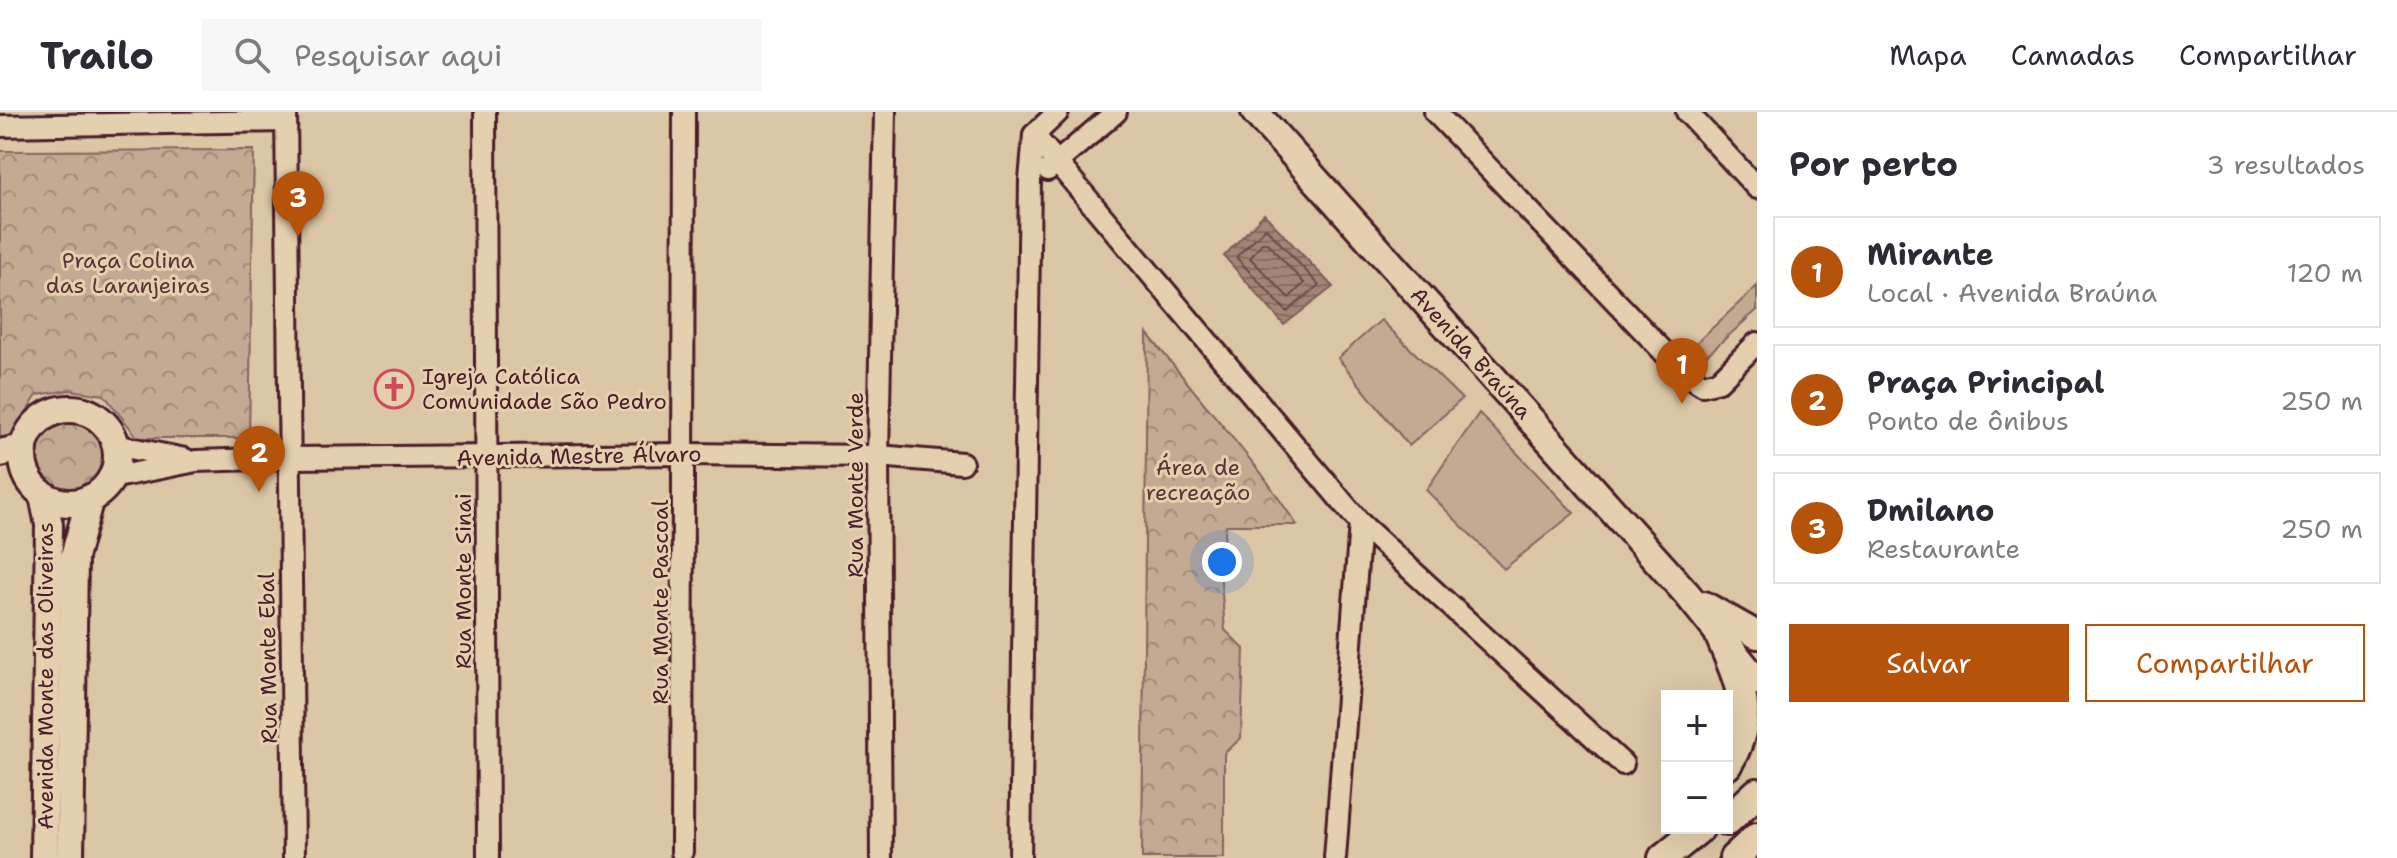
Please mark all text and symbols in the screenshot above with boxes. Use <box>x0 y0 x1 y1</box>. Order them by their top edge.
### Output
search box <box>202 19 762 91</box>
text: Trailo <box>40 30 154 81</box>
icon: search <box>230 33 274 77</box>
text: Pesquisar aqui <box>294 35 503 76</box>
text: Mapa <box>1889 36 1967 74</box>
text: Camadas <box>2011 36 2135 74</box>
text: Compartilhar <box>2179 36 2357 74</box>
text: Por perto <box>1789 141 1958 187</box>
text: 3 resultados <box>2206 147 2365 182</box>
pin: 3 <box>272 171 324 237</box>
text: Mirante <box>1867 234 1994 275</box>
park label: Praça Colina das Laranjeiras <box>46 246 210 300</box>
text: 1 <box>1811 255 1823 290</box>
text: 120 m <box>2287 255 2363 290</box>
text: Local · Avenida Braúna <box>1867 275 2157 310</box>
street label: Avenida Braúna <box>1404 281 1538 426</box>
pin: 1 <box>1656 338 1708 404</box>
place label: Igreja Católica Comunidade São Pedro <box>422 362 667 416</box>
text: Praça Principal <box>1867 362 2104 403</box>
church icon: Igreja Católica Comunidade São Pedro <box>373 368 415 410</box>
text: 2 <box>1808 383 1826 418</box>
text: 250 m <box>2280 383 2363 418</box>
street label: Rua Monte Verde <box>841 392 870 578</box>
text: Ponto de ônibus <box>1867 403 2069 438</box>
pin: 2 <box>233 426 285 492</box>
street label: Avenida Mestre Álvaro <box>456 439 702 473</box>
park label: Área de recreação <box>1146 453 1250 507</box>
text: Dmilano <box>1867 490 1995 531</box>
street label: Rua Monte Sinai <box>449 493 478 669</box>
street label: Rua Monte Pascoal <box>646 499 675 704</box>
text: 3 <box>1808 511 1826 546</box>
text: 250 m <box>2280 511 2363 546</box>
street label: Avenida Monte das Oliveiras <box>31 522 60 830</box>
text: Restaurante <box>1867 531 2020 566</box>
your location <box>1202 542 1242 582</box>
street label: Rua Monte Ebal <box>252 572 284 744</box>
button: Salvar <box>1789 624 2069 702</box>
button: Compartilhar <box>2085 624 2365 702</box>
map controls <box>1661 690 1733 834</box>
button: + <box>1661 690 1733 762</box>
button: − <box>1661 762 1733 834</box>

